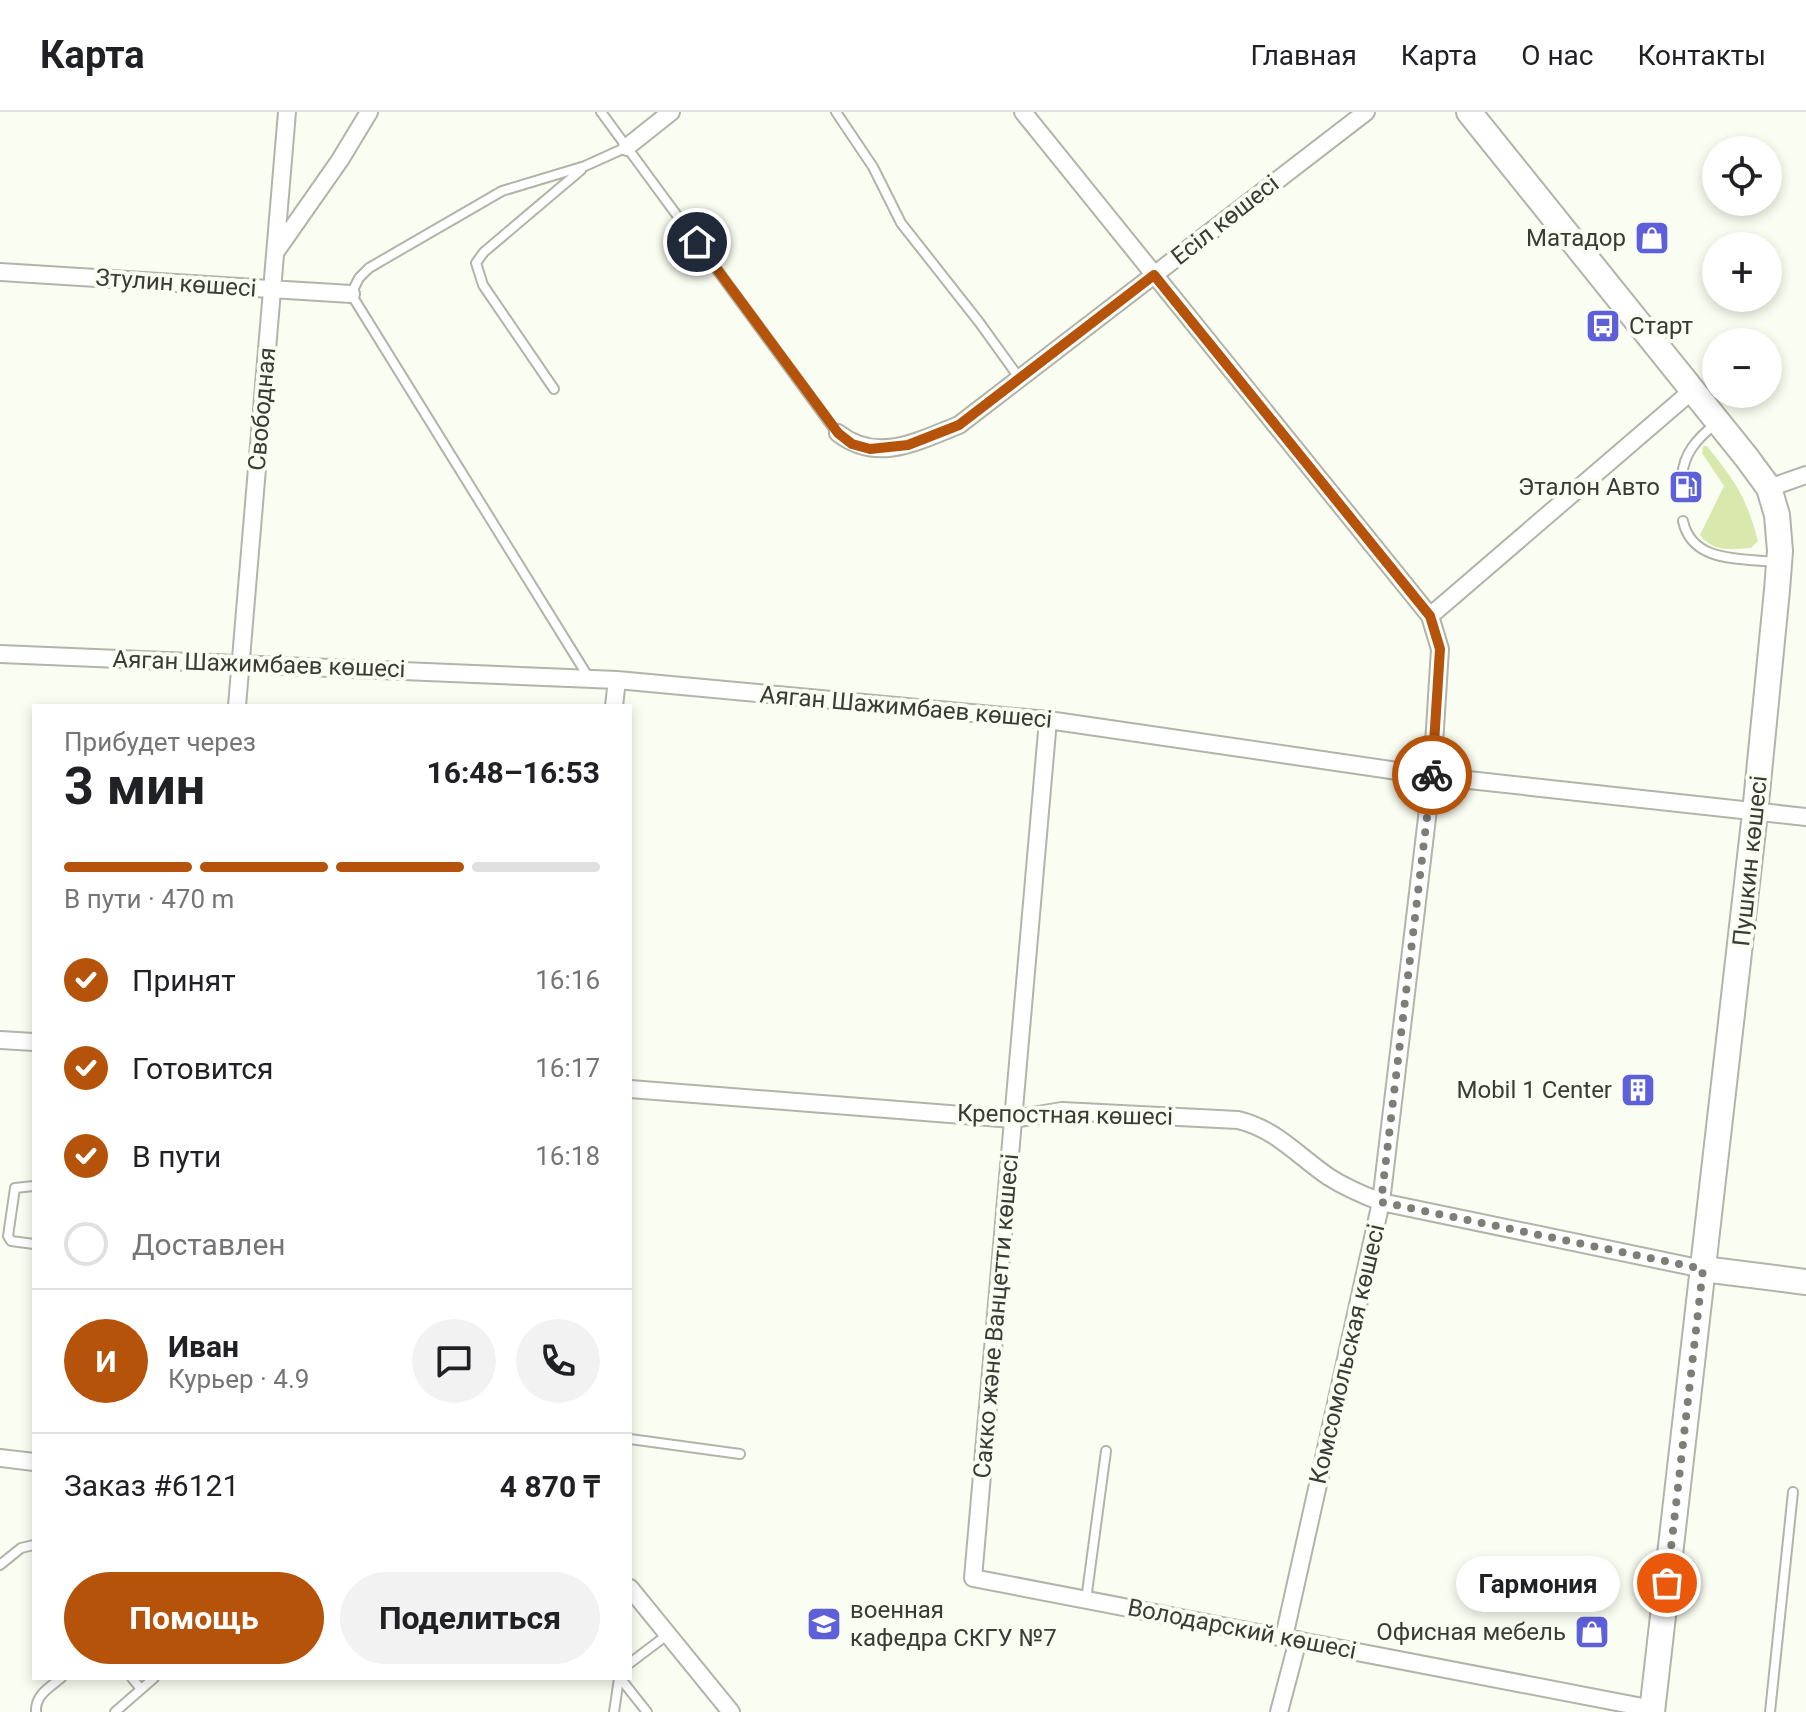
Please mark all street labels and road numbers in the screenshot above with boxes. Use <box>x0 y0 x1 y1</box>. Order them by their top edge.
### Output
street label: Есіл көшесі <box>1166 169 1284 271</box>
street label: Зтулин көшесі <box>95 263 257 303</box>
street label: Свободная <box>243 346 281 472</box>
street label: Аяган Шажимбаев көшесі <box>112 645 406 683</box>
street label: Аяган Шажимбаев көшесі <box>759 680 1053 734</box>
street label: Пушкин көшесі <box>1727 774 1773 948</box>
street label: Крепостная көшесі <box>957 1099 1173 1131</box>
street label: Сакко және Ванцетти көшесі <box>968 1152 1024 1480</box>
street label: Комсомольская көшесі <box>1303 1221 1391 1487</box>
street label: Володарский көшесі <box>1125 1593 1359 1665</box>

